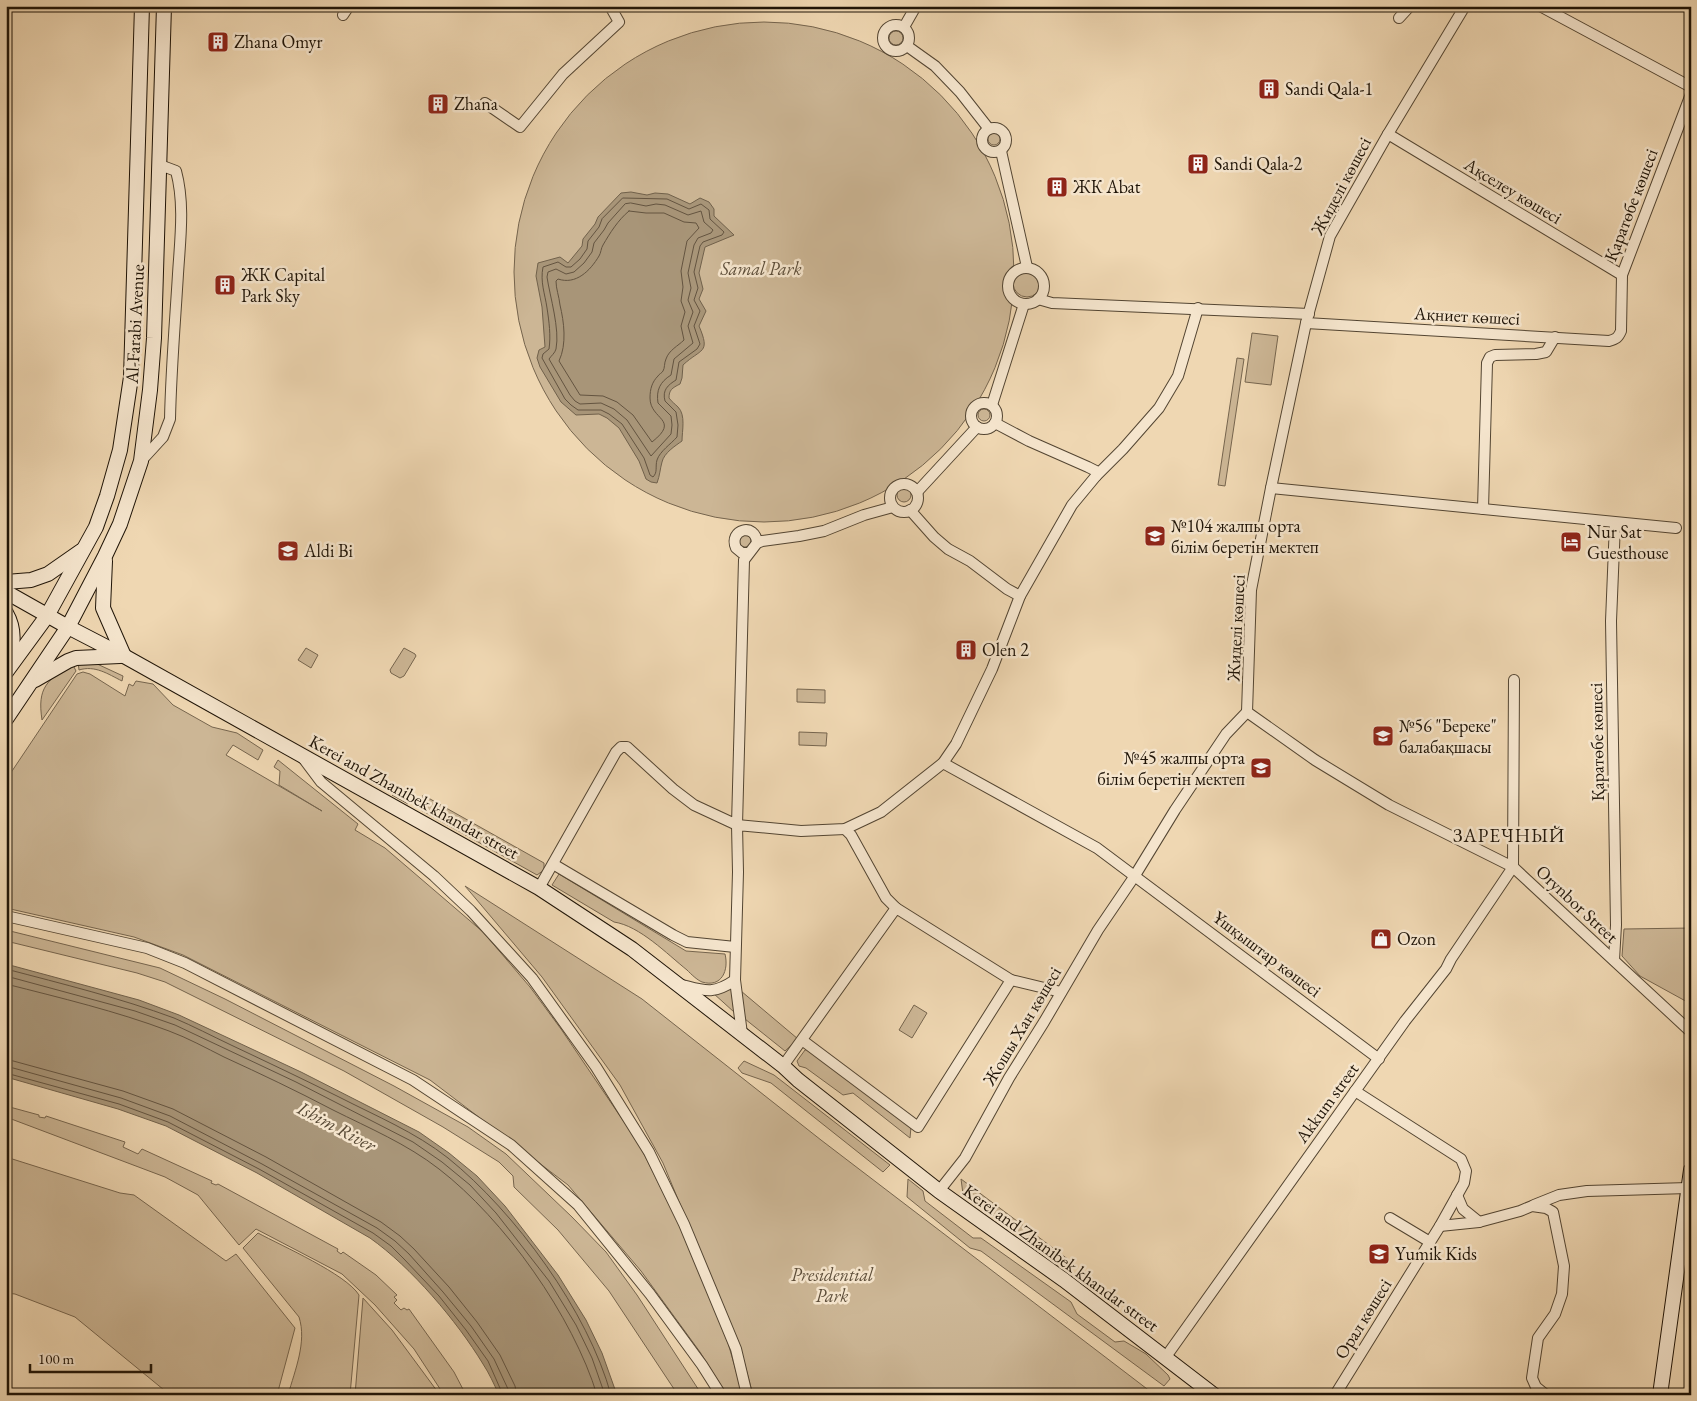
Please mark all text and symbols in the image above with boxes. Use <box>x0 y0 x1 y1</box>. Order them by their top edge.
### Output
building icon: Zhana Omyr <box>206 30 230 54</box>
place label: Zhana Omyr <box>234 30 323 53</box>
building icon: Sandi Qala-1 <box>1257 77 1281 101</box>
place label: Sandi Qala-1 <box>1285 77 1373 100</box>
building icon: Zhana <box>426 92 450 116</box>
place label: Zhana <box>454 92 499 115</box>
street label: Жиделі көшесі <box>1305 133 1376 239</box>
street label: Қаратөбе көшесі <box>1598 145 1663 264</box>
building icon: Sandi Qala-2 <box>1186 152 1210 176</box>
place label: Sandi Qala-2 <box>1214 152 1303 175</box>
street label: Ақселеу көшесі <box>1459 152 1567 229</box>
building icon: ЖК Abat <box>1045 175 1069 199</box>
place label: ЖК Abat <box>1072 175 1141 198</box>
park label: Samal Park <box>719 257 802 280</box>
place label: ЖК Capital Park Sky <box>240 263 325 307</box>
street label: Al-Farabi Avenue <box>120 264 149 385</box>
building icon: ЖК Capital Park Sky <box>213 273 237 297</box>
street label: Ақниет көшесі <box>1412 301 1521 330</box>
place label: №104 жалпы орта білім беретін мектеп <box>1171 514 1319 558</box>
place label: Nur Sat Guesthouse <box>1587 520 1669 564</box>
school or university icon: №104 жалпы орта білім беретін мектеп <box>1143 524 1167 548</box>
hotel icon: Nur Sat Guesthouse <box>1559 530 1583 554</box>
school or university icon: Aldi Bi <box>276 539 300 563</box>
place label: Aldi Bi <box>303 539 353 562</box>
street label: Жиделі көшесі <box>1221 573 1250 683</box>
building icon: Olen 2 <box>954 638 978 662</box>
place label: Olen 2 <box>982 638 1029 661</box>
street label: Қаратөбе көшесі <box>1584 682 1609 802</box>
place label: №56 "Береке" балабақшасы <box>1399 714 1497 758</box>
school or university icon: №56 "Береке" балабақшасы <box>1371 724 1395 748</box>
street label: Kerei and Zhanibek khandar street <box>305 729 524 864</box>
place label: №45 жалпы орта білім беретін мектеп <box>1097 746 1246 790</box>
school or university icon: №45 жалпы орта білім беретін мектеп <box>1249 756 1273 780</box>
district label: ЗАРЕЧНЫЙ <box>1453 823 1565 848</box>
street label: Orynbor Street <box>1531 860 1624 948</box>
street label: Ұшқыштар көшесі <box>1209 905 1327 1002</box>
shop icon: Ozon <box>1369 927 1393 951</box>
place label: Ozon <box>1397 927 1436 950</box>
street label: Жошы Хан көшесі <box>977 962 1066 1090</box>
street label: Akkum street <box>1289 1058 1364 1148</box>
water label: Ishim River <box>292 1095 381 1158</box>
street label: Kerei and Zhanibek khandar street <box>959 1179 1164 1337</box>
school or university icon: Yumik Kids <box>1367 1242 1391 1266</box>
place label: Yumik Kids <box>1395 1242 1477 1265</box>
park label: Presidential Park <box>791 1263 874 1307</box>
street label: Орал көшесі <box>1329 1274 1397 1363</box>
scale bar <box>30 1341 151 1373</box>
text: 100 m <box>38 1349 75 1368</box>

